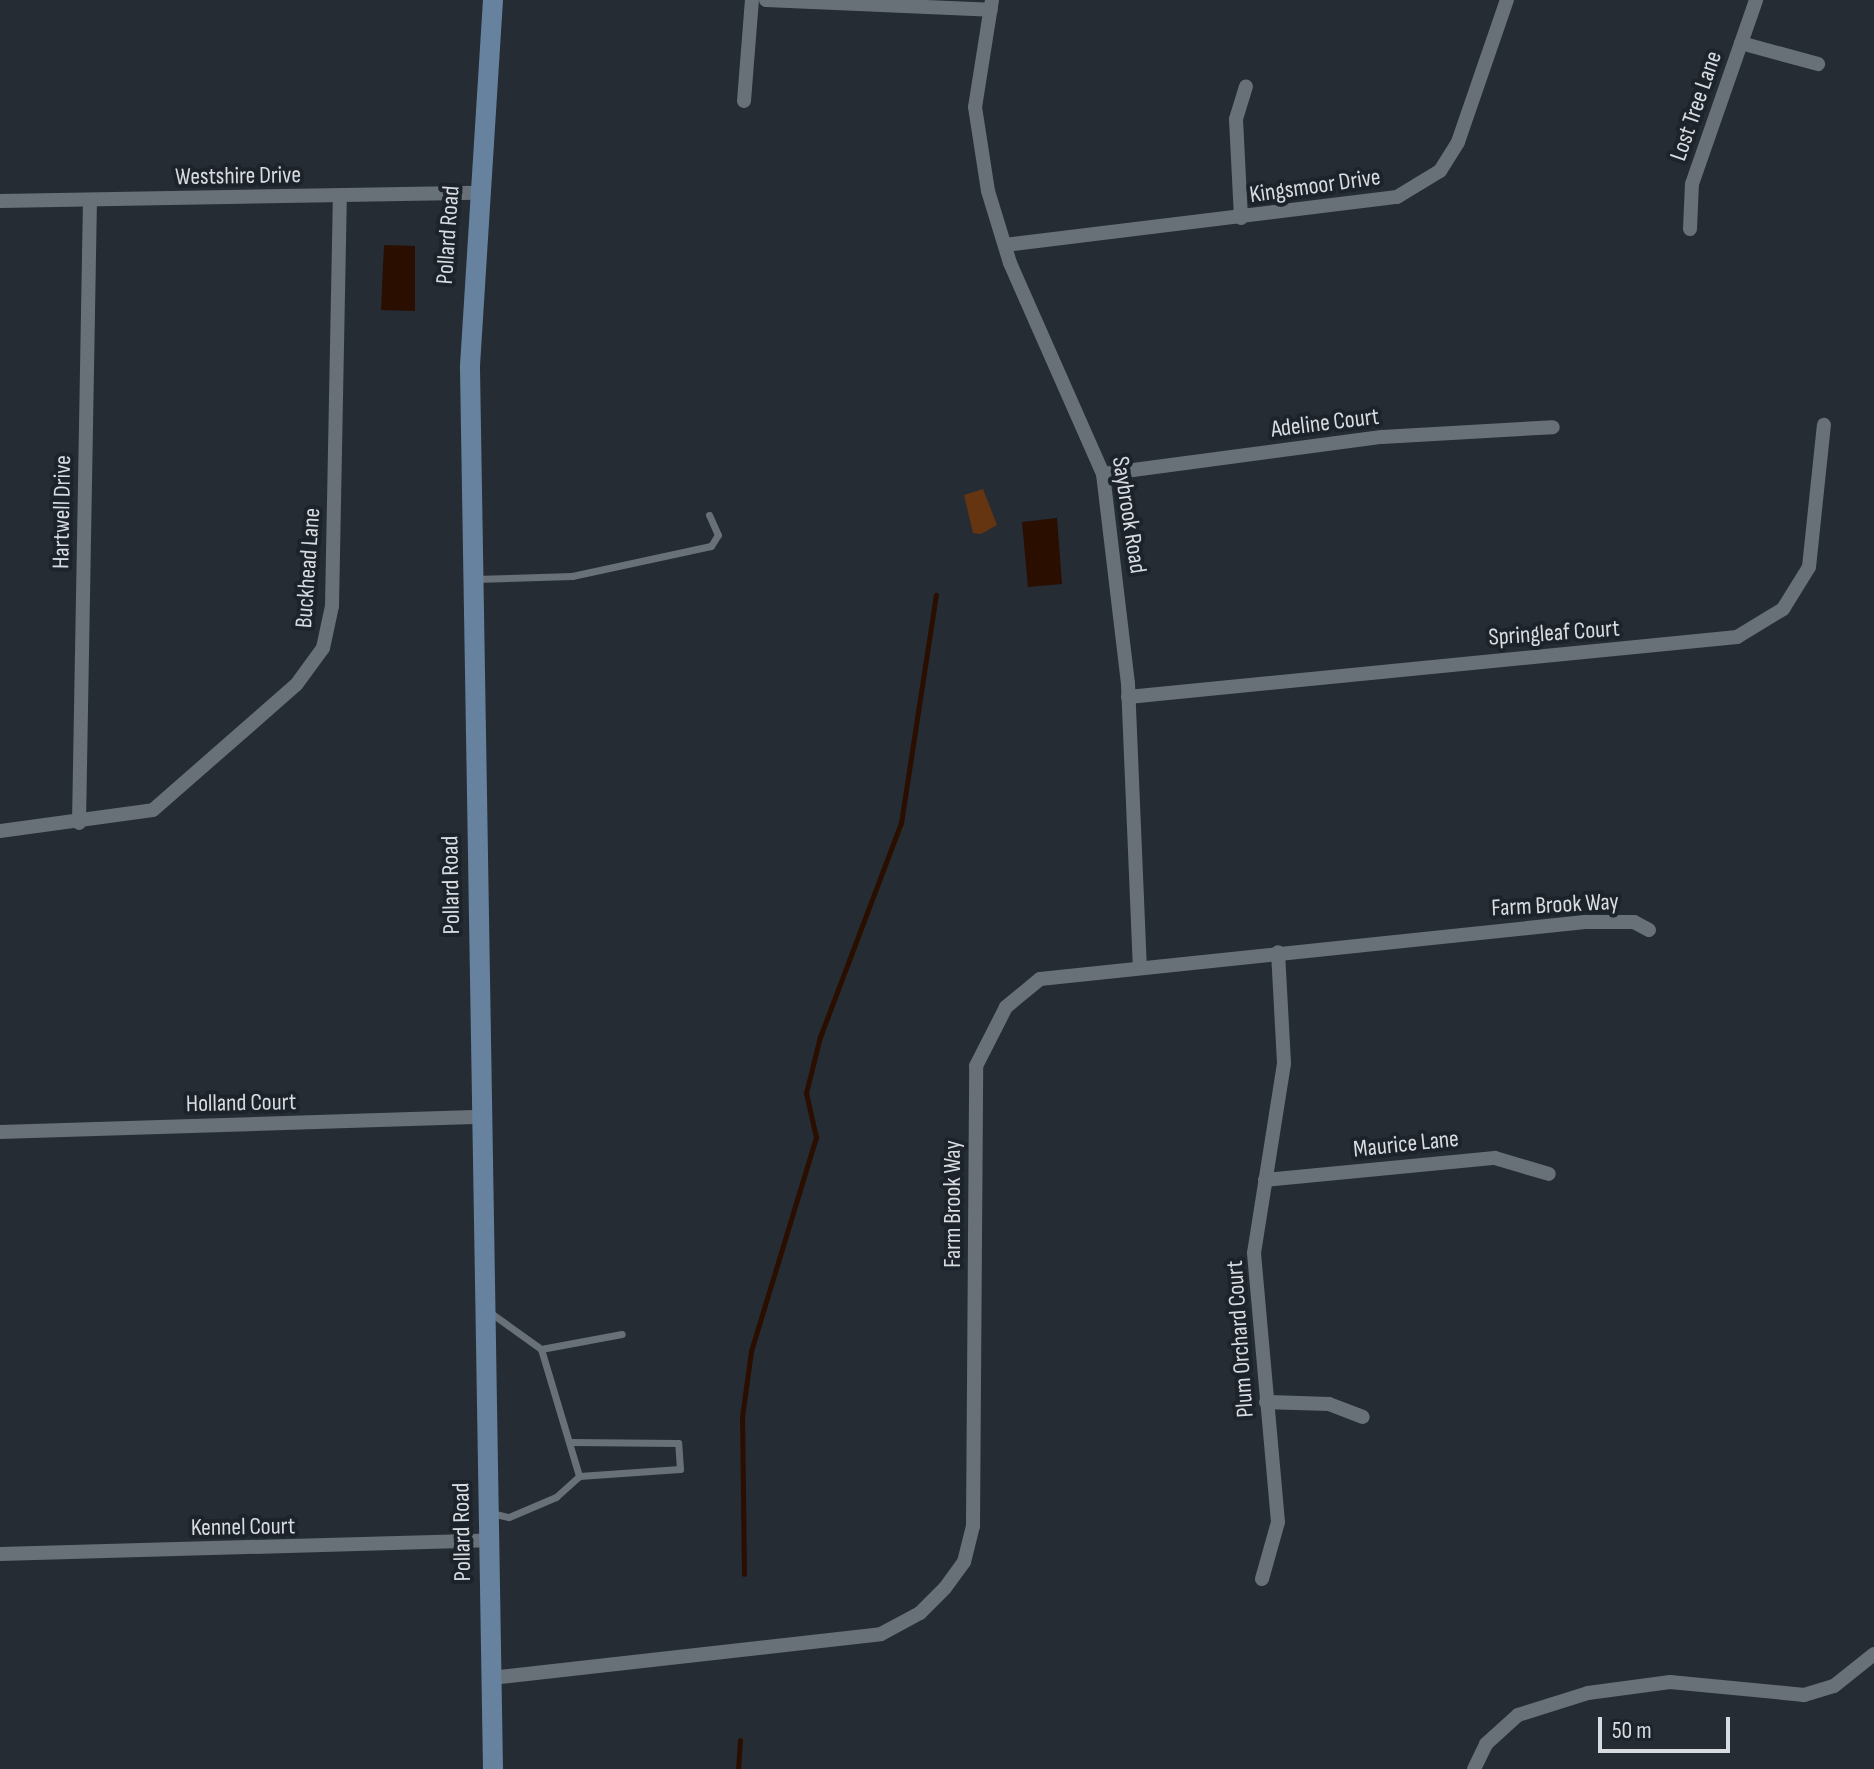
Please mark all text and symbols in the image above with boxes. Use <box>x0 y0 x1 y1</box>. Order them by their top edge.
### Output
street label: Lost Tree Lane <box>1664 47 1728 165</box>
street label: Westshire Drive <box>175 161 301 191</box>
street label: Kingsmoor Drive <box>1248 163 1382 209</box>
street label: Pollard Road <box>430 185 466 285</box>
street label: Adeline Court <box>1269 402 1381 444</box>
street label: Saybrook Road <box>1106 454 1152 576</box>
street label: Hartwell Drive <box>47 455 77 569</box>
street label: Buckhead Lane <box>289 507 327 629</box>
street label: Springleaf Court <box>1487 614 1621 652</box>
street label: Pollard Road <box>436 835 466 935</box>
street label: Farm Brook Way <box>1491 887 1619 923</box>
street label: Holland Court <box>186 1088 296 1118</box>
street label: Maurice Lane <box>1352 1124 1460 1164</box>
street label: Farm Brook Way <box>939 1140 967 1268</box>
street label: Plum Orchard Court <box>1220 1259 1260 1419</box>
street label: Pollard Road <box>447 1482 477 1582</box>
street label: Kennel Court <box>191 1512 295 1542</box>
scale bar <box>1602 1701 1734 1751</box>
text: 50 m <box>1612 1716 1652 1745</box>

